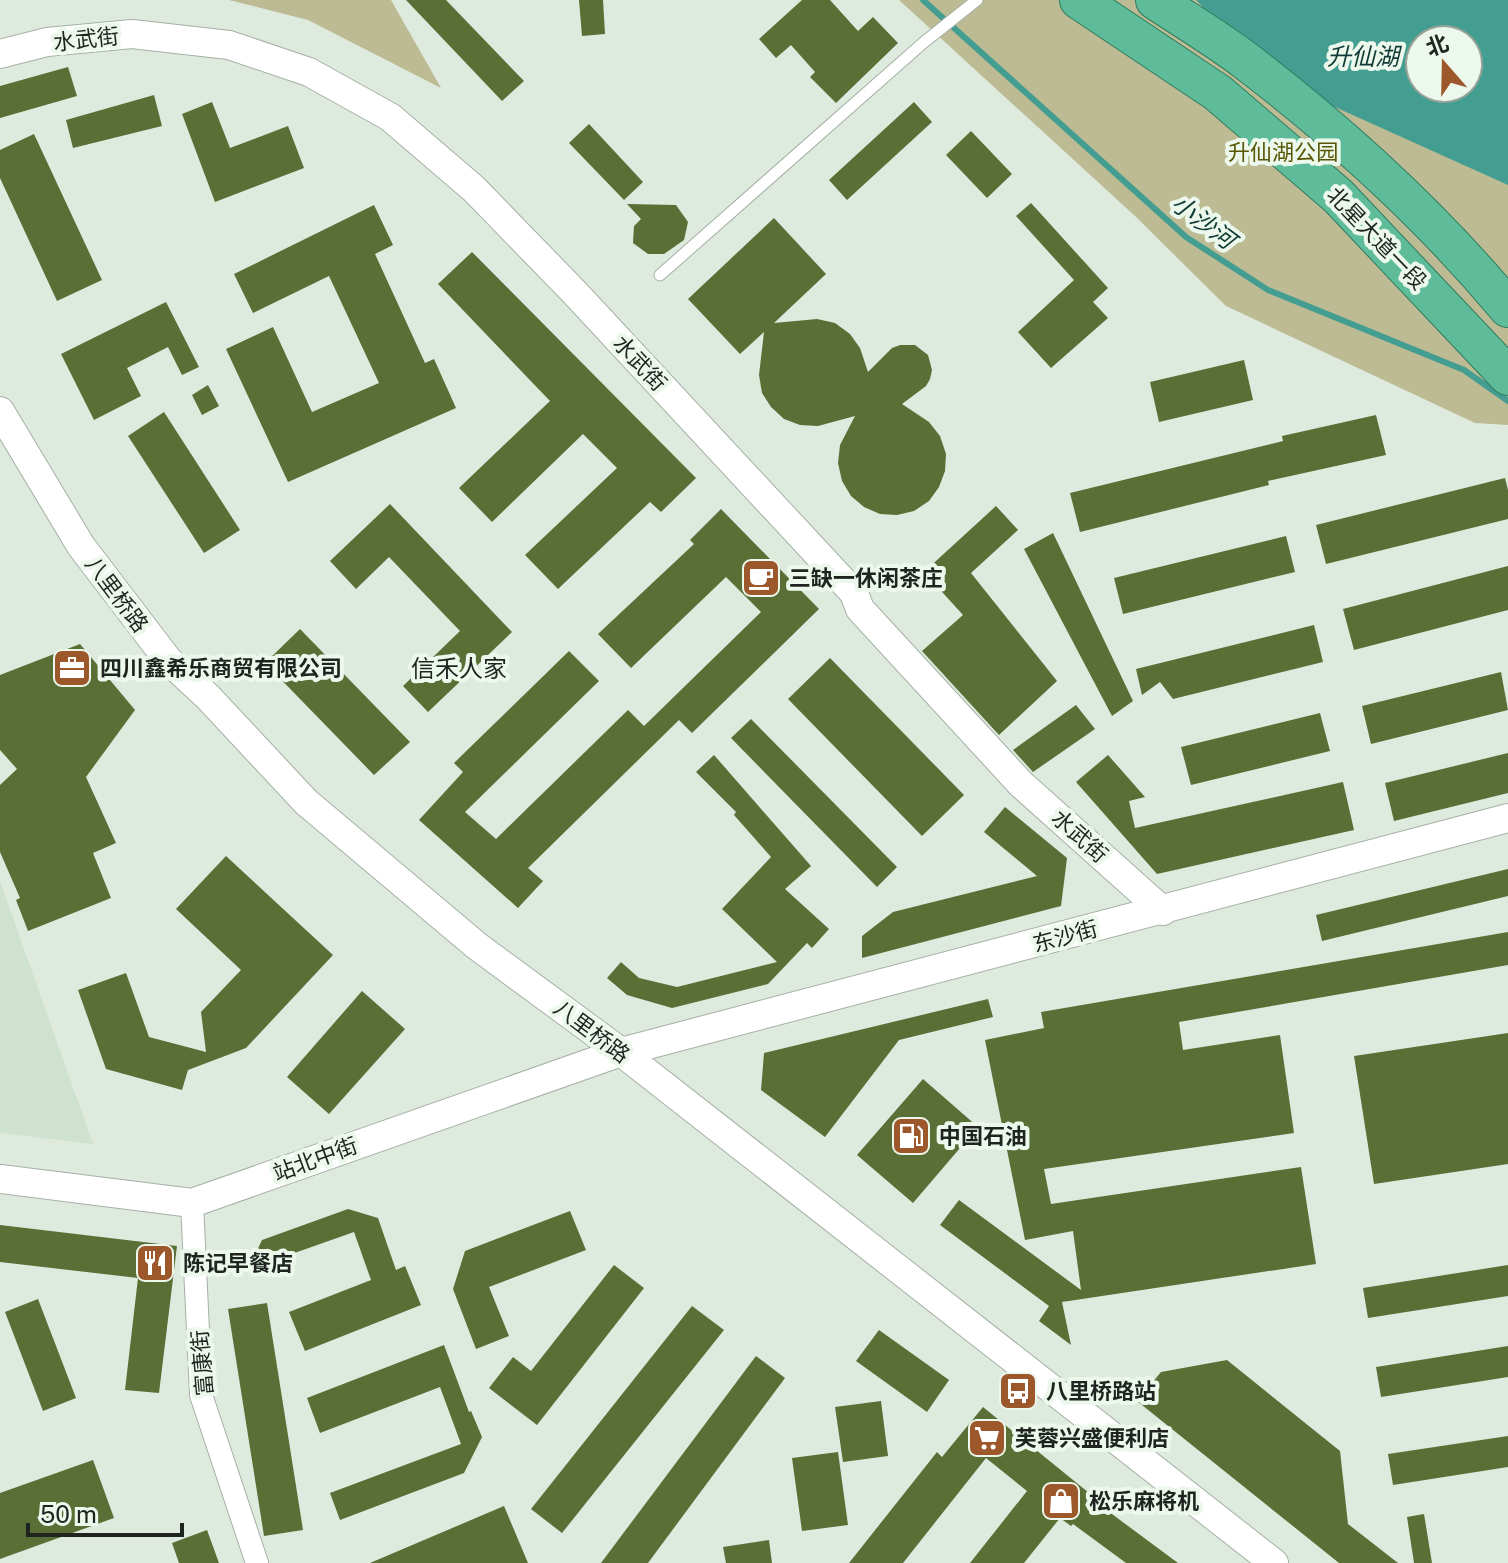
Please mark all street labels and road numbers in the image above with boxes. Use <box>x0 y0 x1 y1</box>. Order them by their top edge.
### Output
street label: 水武街 <box>52 23 120 55</box>
street label: 北星大道一段 <box>1322 181 1432 295</box>
street label: 水武街 <box>608 330 672 396</box>
street label: 八里桥路 <box>80 551 154 637</box>
street label: 水武街 <box>1047 804 1113 868</box>
street label: 东沙街 <box>1030 915 1100 957</box>
street label: 八里桥路 <box>549 994 635 1068</box>
street label: 站北中街 <box>269 1132 361 1186</box>
street label: 富康街 <box>186 1329 218 1397</box>

